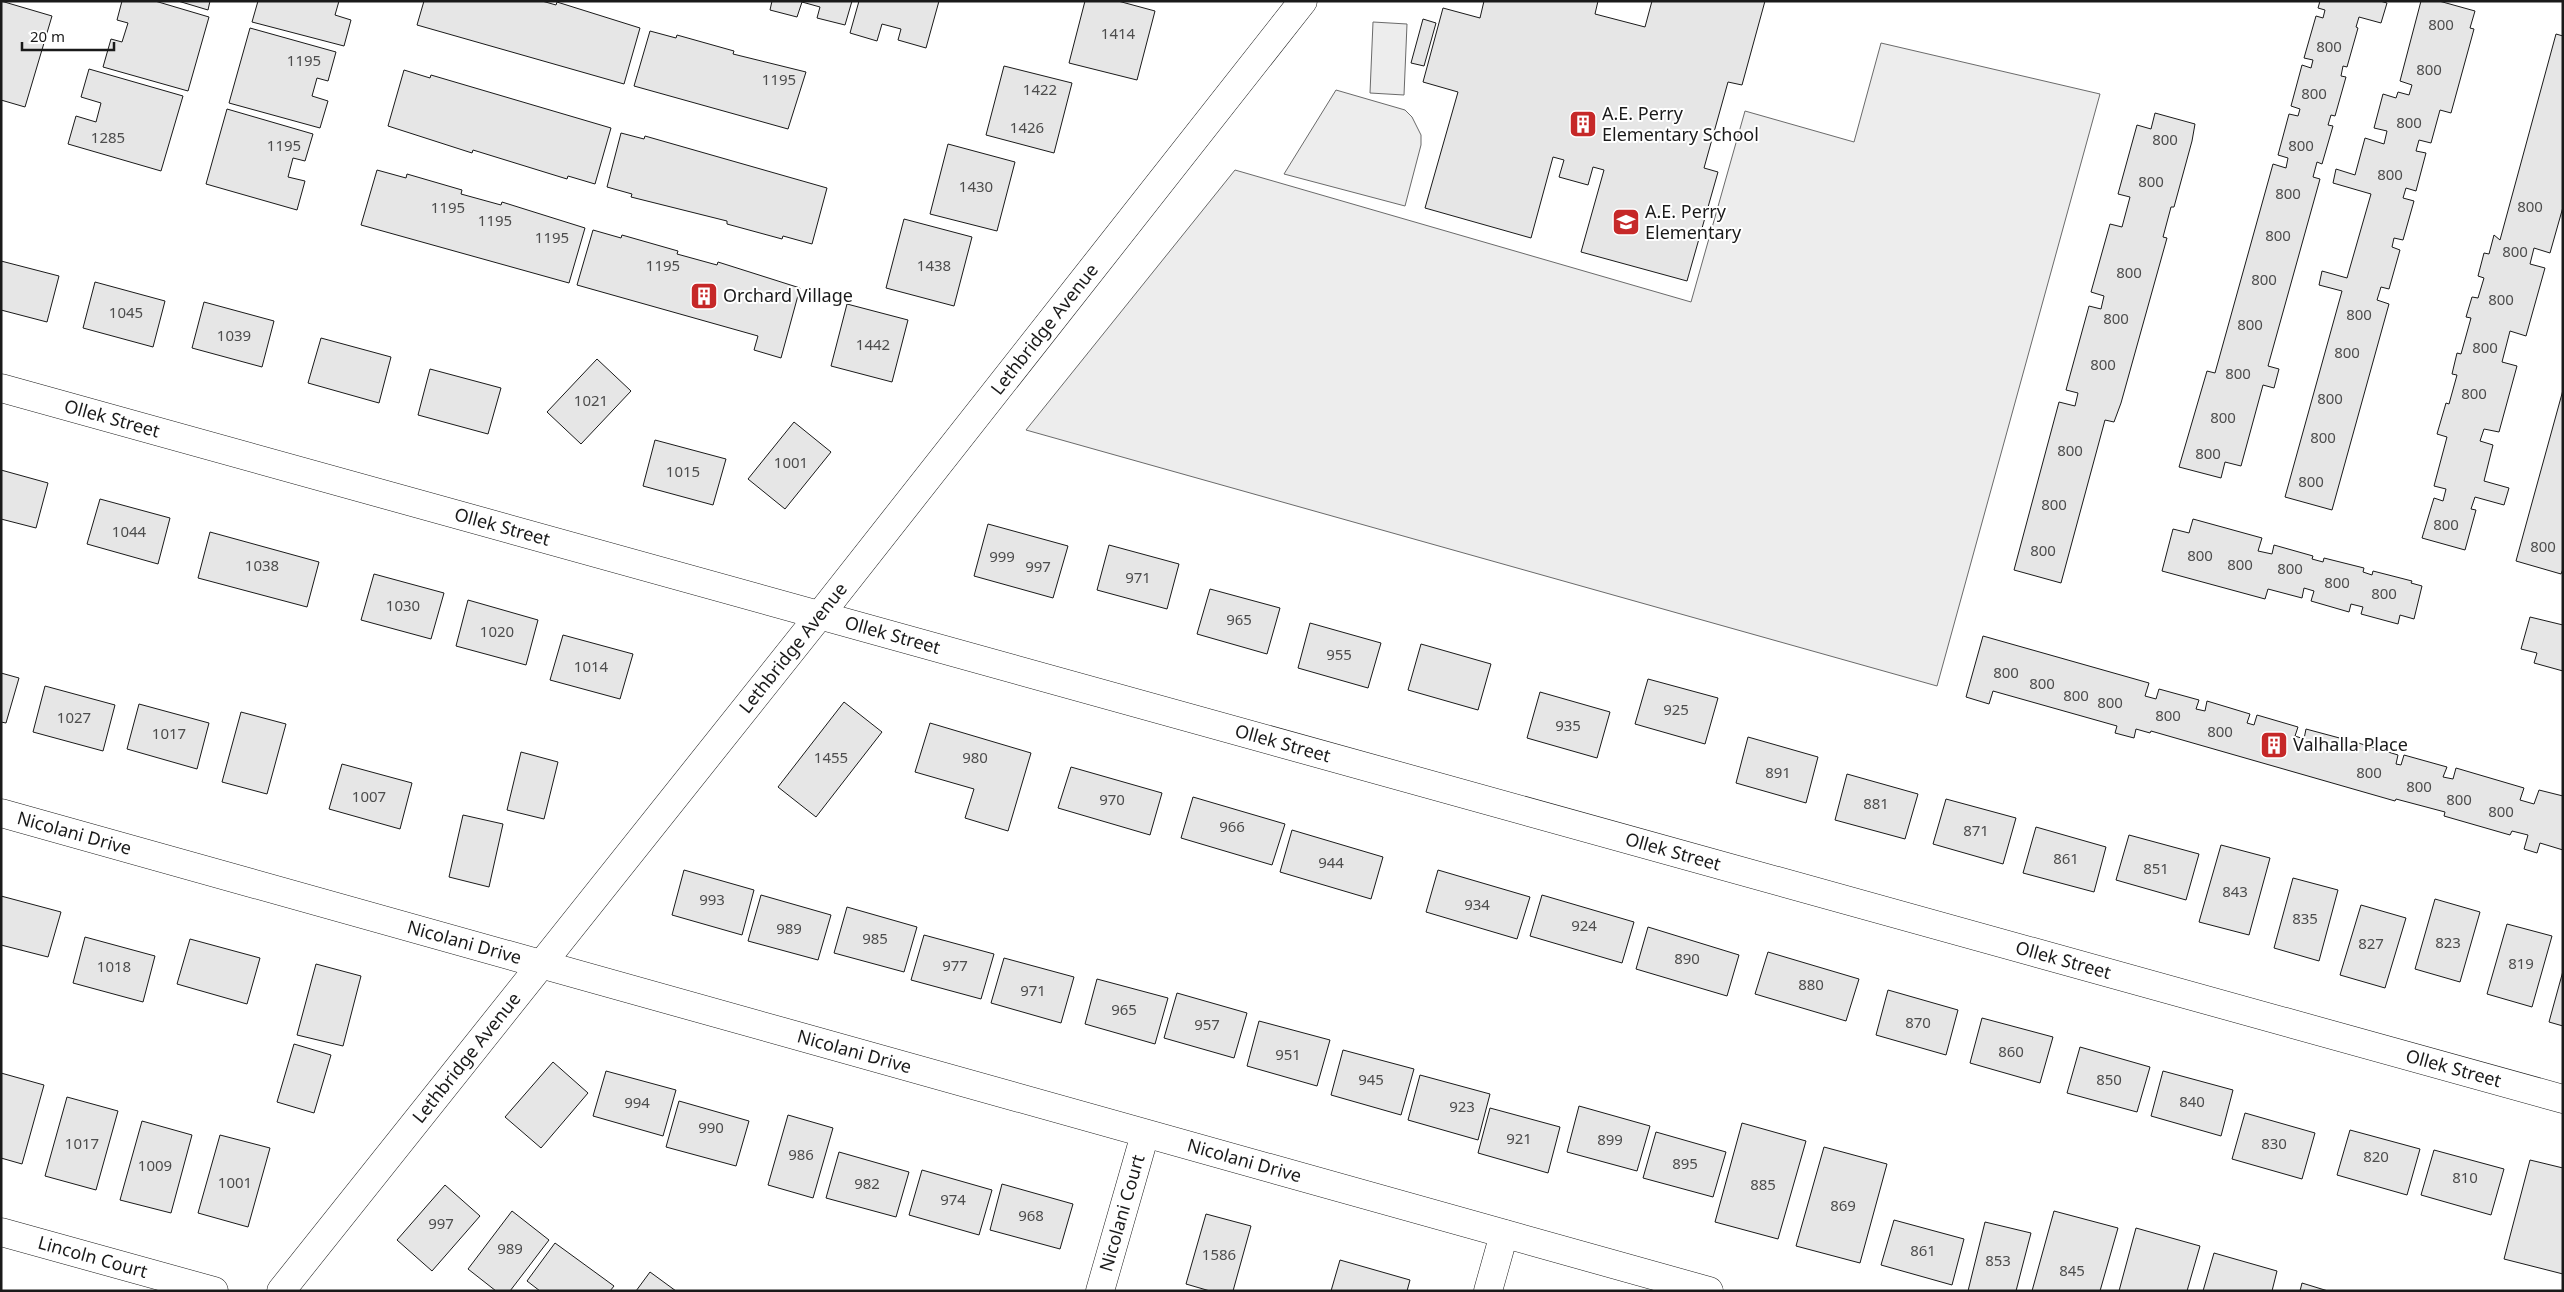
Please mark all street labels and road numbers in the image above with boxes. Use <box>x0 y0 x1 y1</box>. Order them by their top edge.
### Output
street label: Lethbridge Avenue <box>985 258 1103 399</box>
street label: Ollek Street <box>62 393 163 443</box>
street label: Ollek Street <box>452 501 553 551</box>
street label: Lethbridge Avenue <box>733 577 852 718</box>
street label: Ollek Street <box>842 610 944 659</box>
street label: Ollek Street <box>1232 718 1334 768</box>
street label: Nicolani Drive <box>15 805 134 860</box>
street label: Ollek Street <box>1623 826 1724 876</box>
street label: Nicolani Drive <box>405 914 524 969</box>
street label: Ollek Street <box>2013 935 2114 984</box>
street label: Lethbridge Avenue <box>407 987 525 1128</box>
street label: Nicolani Drive <box>795 1023 914 1078</box>
street label: Ollek Street <box>2403 1043 2505 1092</box>
street label: Nicolani Drive <box>1185 1133 1304 1187</box>
street label: Nicolani Court <box>1093 1151 1150 1274</box>
street label: Lincoln Court <box>35 1230 151 1283</box>

